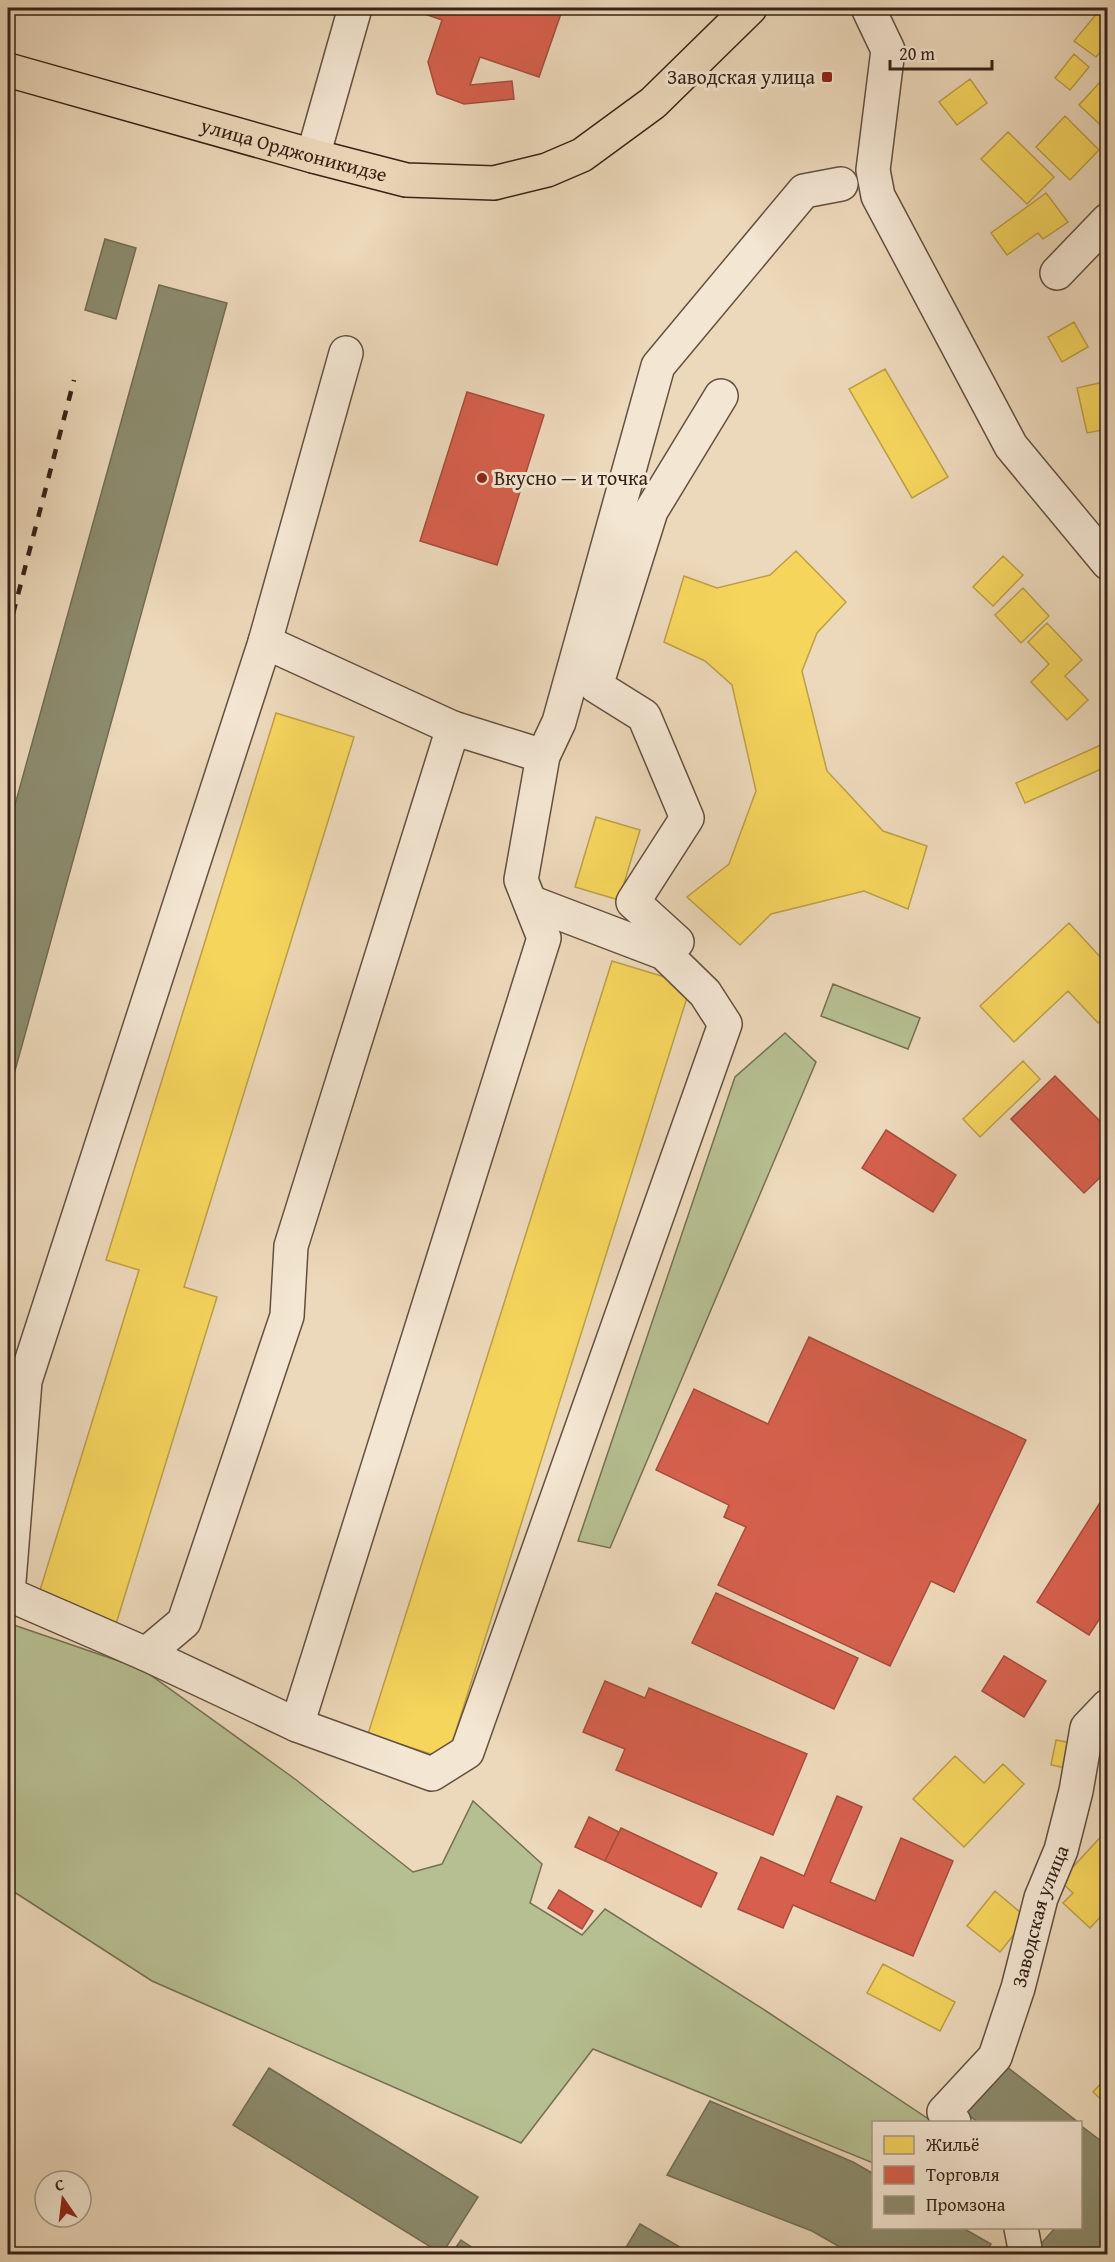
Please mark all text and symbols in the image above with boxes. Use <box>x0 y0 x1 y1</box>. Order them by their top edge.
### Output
scale bar <box>890 33 992 71</box>
text: 20 m <box>899 40 935 67</box>
place label: Заводская улица <box>667 62 815 91</box>
marker: Заводская улица <box>820 70 834 84</box>
street label: улица Орджоникидзе <box>197 110 390 189</box>
place label: Вкусно — и точка <box>494 463 648 492</box>
marker: Вкусно — и точка <box>475 471 489 485</box>
street label: Заводская улица <box>1004 1840 1076 1990</box>
legend <box>872 2121 1082 2229</box>
text: Жильё <box>925 2131 980 2158</box>
text: Торговля <box>926 2161 1000 2188</box>
north arrow <box>33 2169 93 2229</box>
text: С <box>52 2172 67 2197</box>
text: Промзона <box>926 2191 1006 2218</box>

